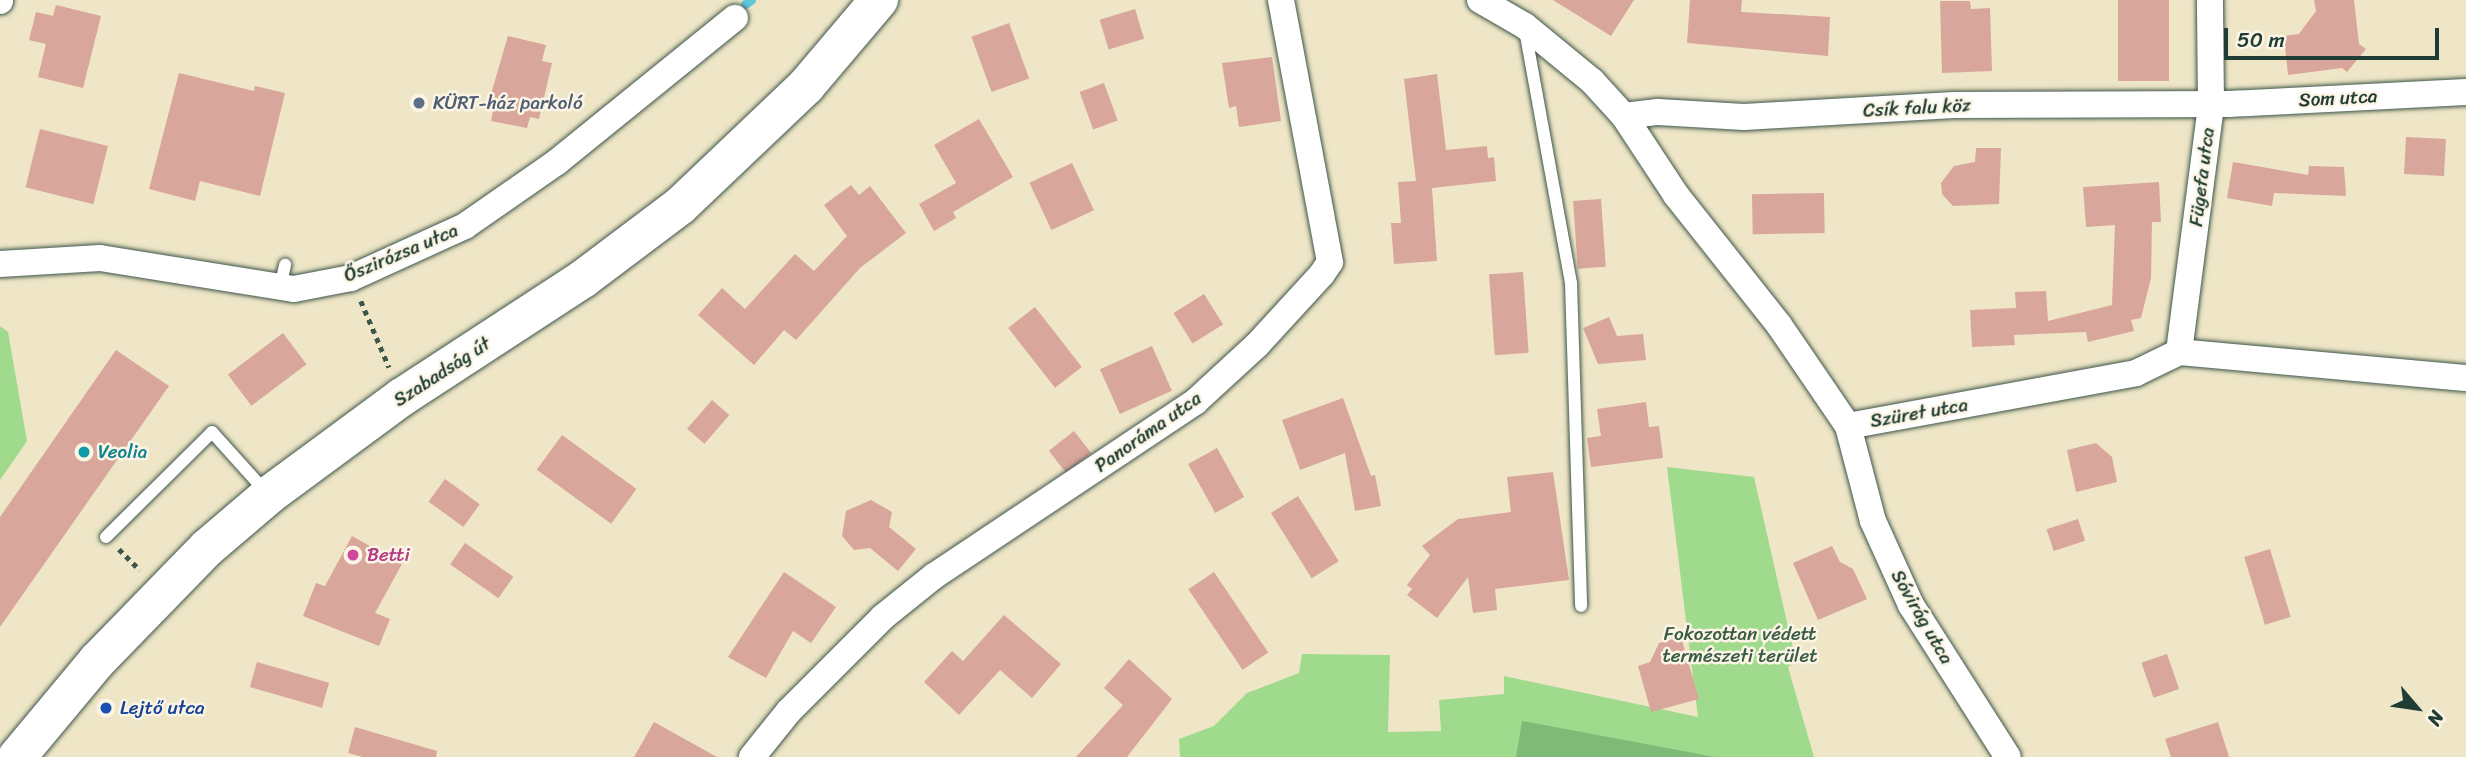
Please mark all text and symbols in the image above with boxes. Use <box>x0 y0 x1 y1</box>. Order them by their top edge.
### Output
scale bar <box>2228 14 2443 58</box>
text: 50 m <box>2237 21 2285 59</box>
street label: Som utca <box>2298 85 2378 111</box>
place label: KÜRT-ház parkoló <box>433 92 583 114</box>
street label: Csík falu köz <box>1862 94 1972 122</box>
marker: KÜRT-ház parkoló <box>411 95 427 111</box>
street label: Fügefa utca <box>2185 126 2219 228</box>
street label: Őszirózsa utca <box>340 219 462 287</box>
street label: Szabadság út <box>389 332 495 412</box>
street label: Panoráma utca <box>1090 387 1206 477</box>
street label: Szüret utca <box>1868 393 1970 433</box>
place label: Veolia <box>98 441 147 463</box>
marker: Veolia <box>76 444 92 460</box>
place label: Betti <box>367 544 410 566</box>
marker: Betti <box>345 547 361 563</box>
street label: Sóvirág utca <box>1886 566 1958 668</box>
park label: Fokozottan védett természeti terület <box>1662 623 1818 667</box>
north arrow <box>2382 673 2452 743</box>
place label: Lejtő utca <box>120 697 205 719</box>
marker: Lejtő utca <box>98 700 114 716</box>
text: N <box>2418 705 2453 732</box>

